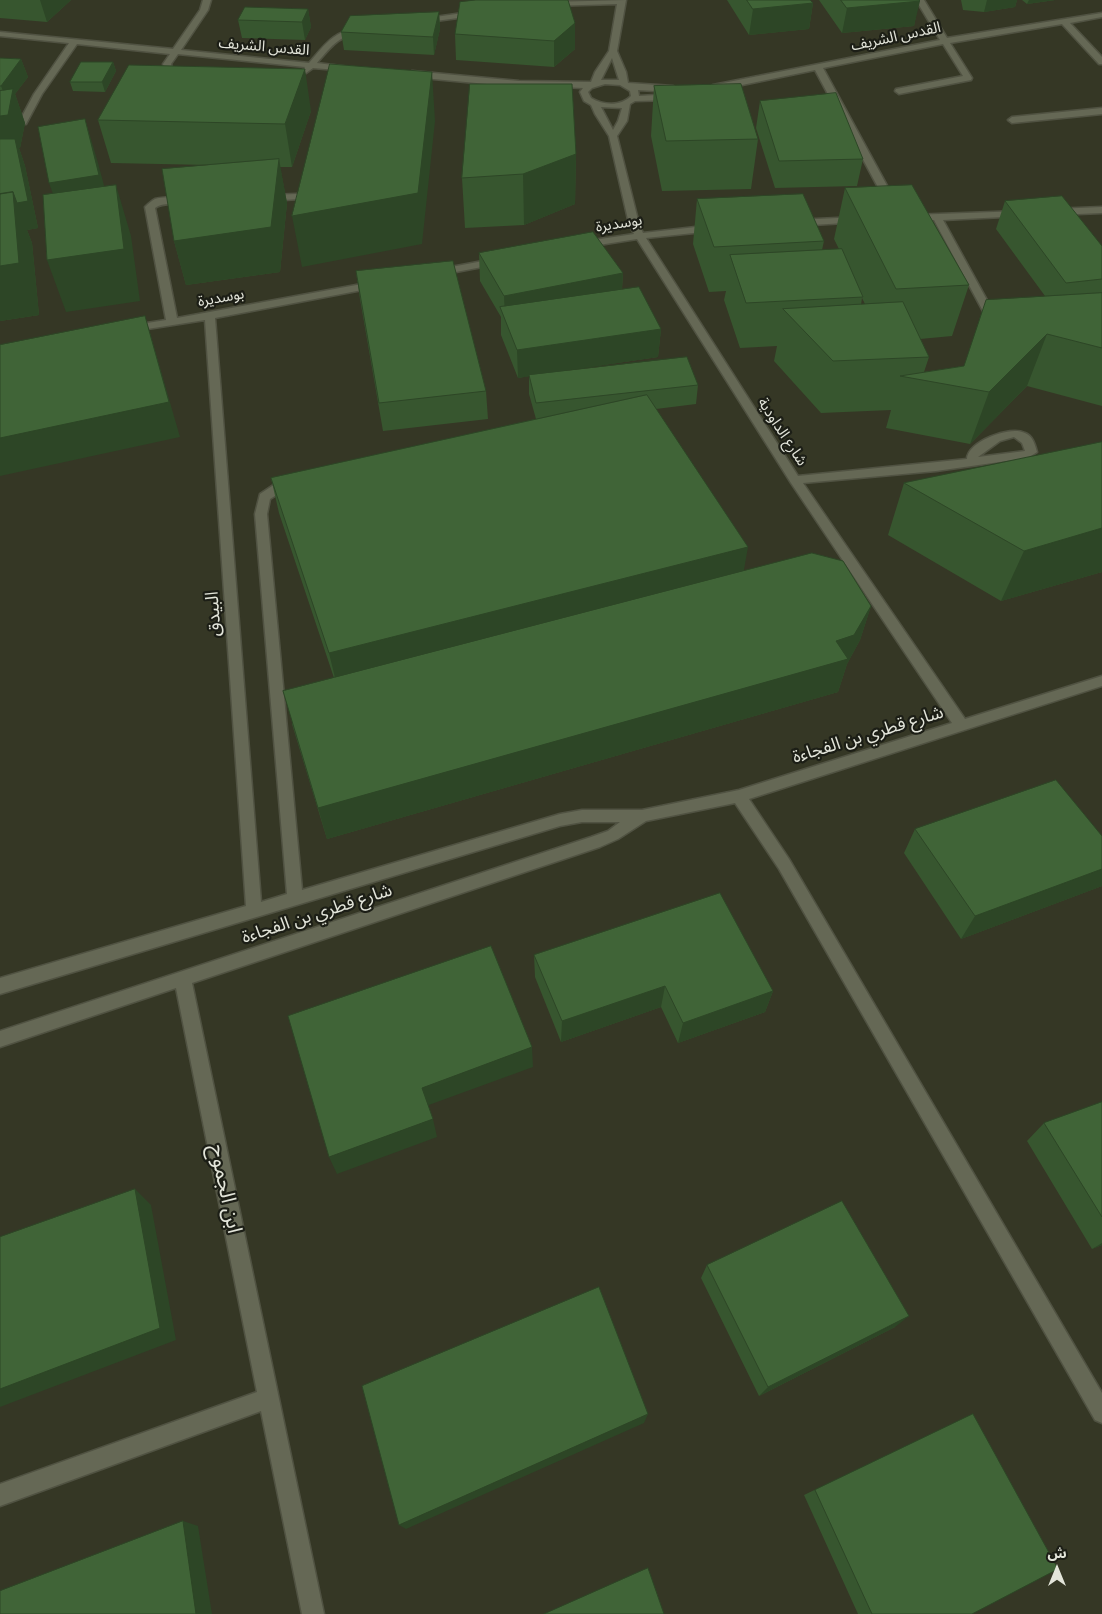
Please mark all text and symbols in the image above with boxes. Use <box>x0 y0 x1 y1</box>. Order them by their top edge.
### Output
street label: القدس الشريف <box>850 19 942 55</box>
street label: القدس الشريف <box>218 34 310 60</box>
street label: بوسديرة <box>595 211 643 237</box>
street label: بوسديرة <box>196 285 246 311</box>
street label: شارع الداودية <box>753 395 811 469</box>
street label: البيدق <box>202 591 226 637</box>
street label: شارع قطري بن الفجاءة <box>790 702 946 768</box>
street label: شارع قطري بن الفجاءة <box>239 880 395 948</box>
street label: ابن الجموح <box>203 1142 247 1236</box>
north arrow <box>1032 1544 1082 1594</box>
text: ش <box>1047 1545 1067 1562</box>

